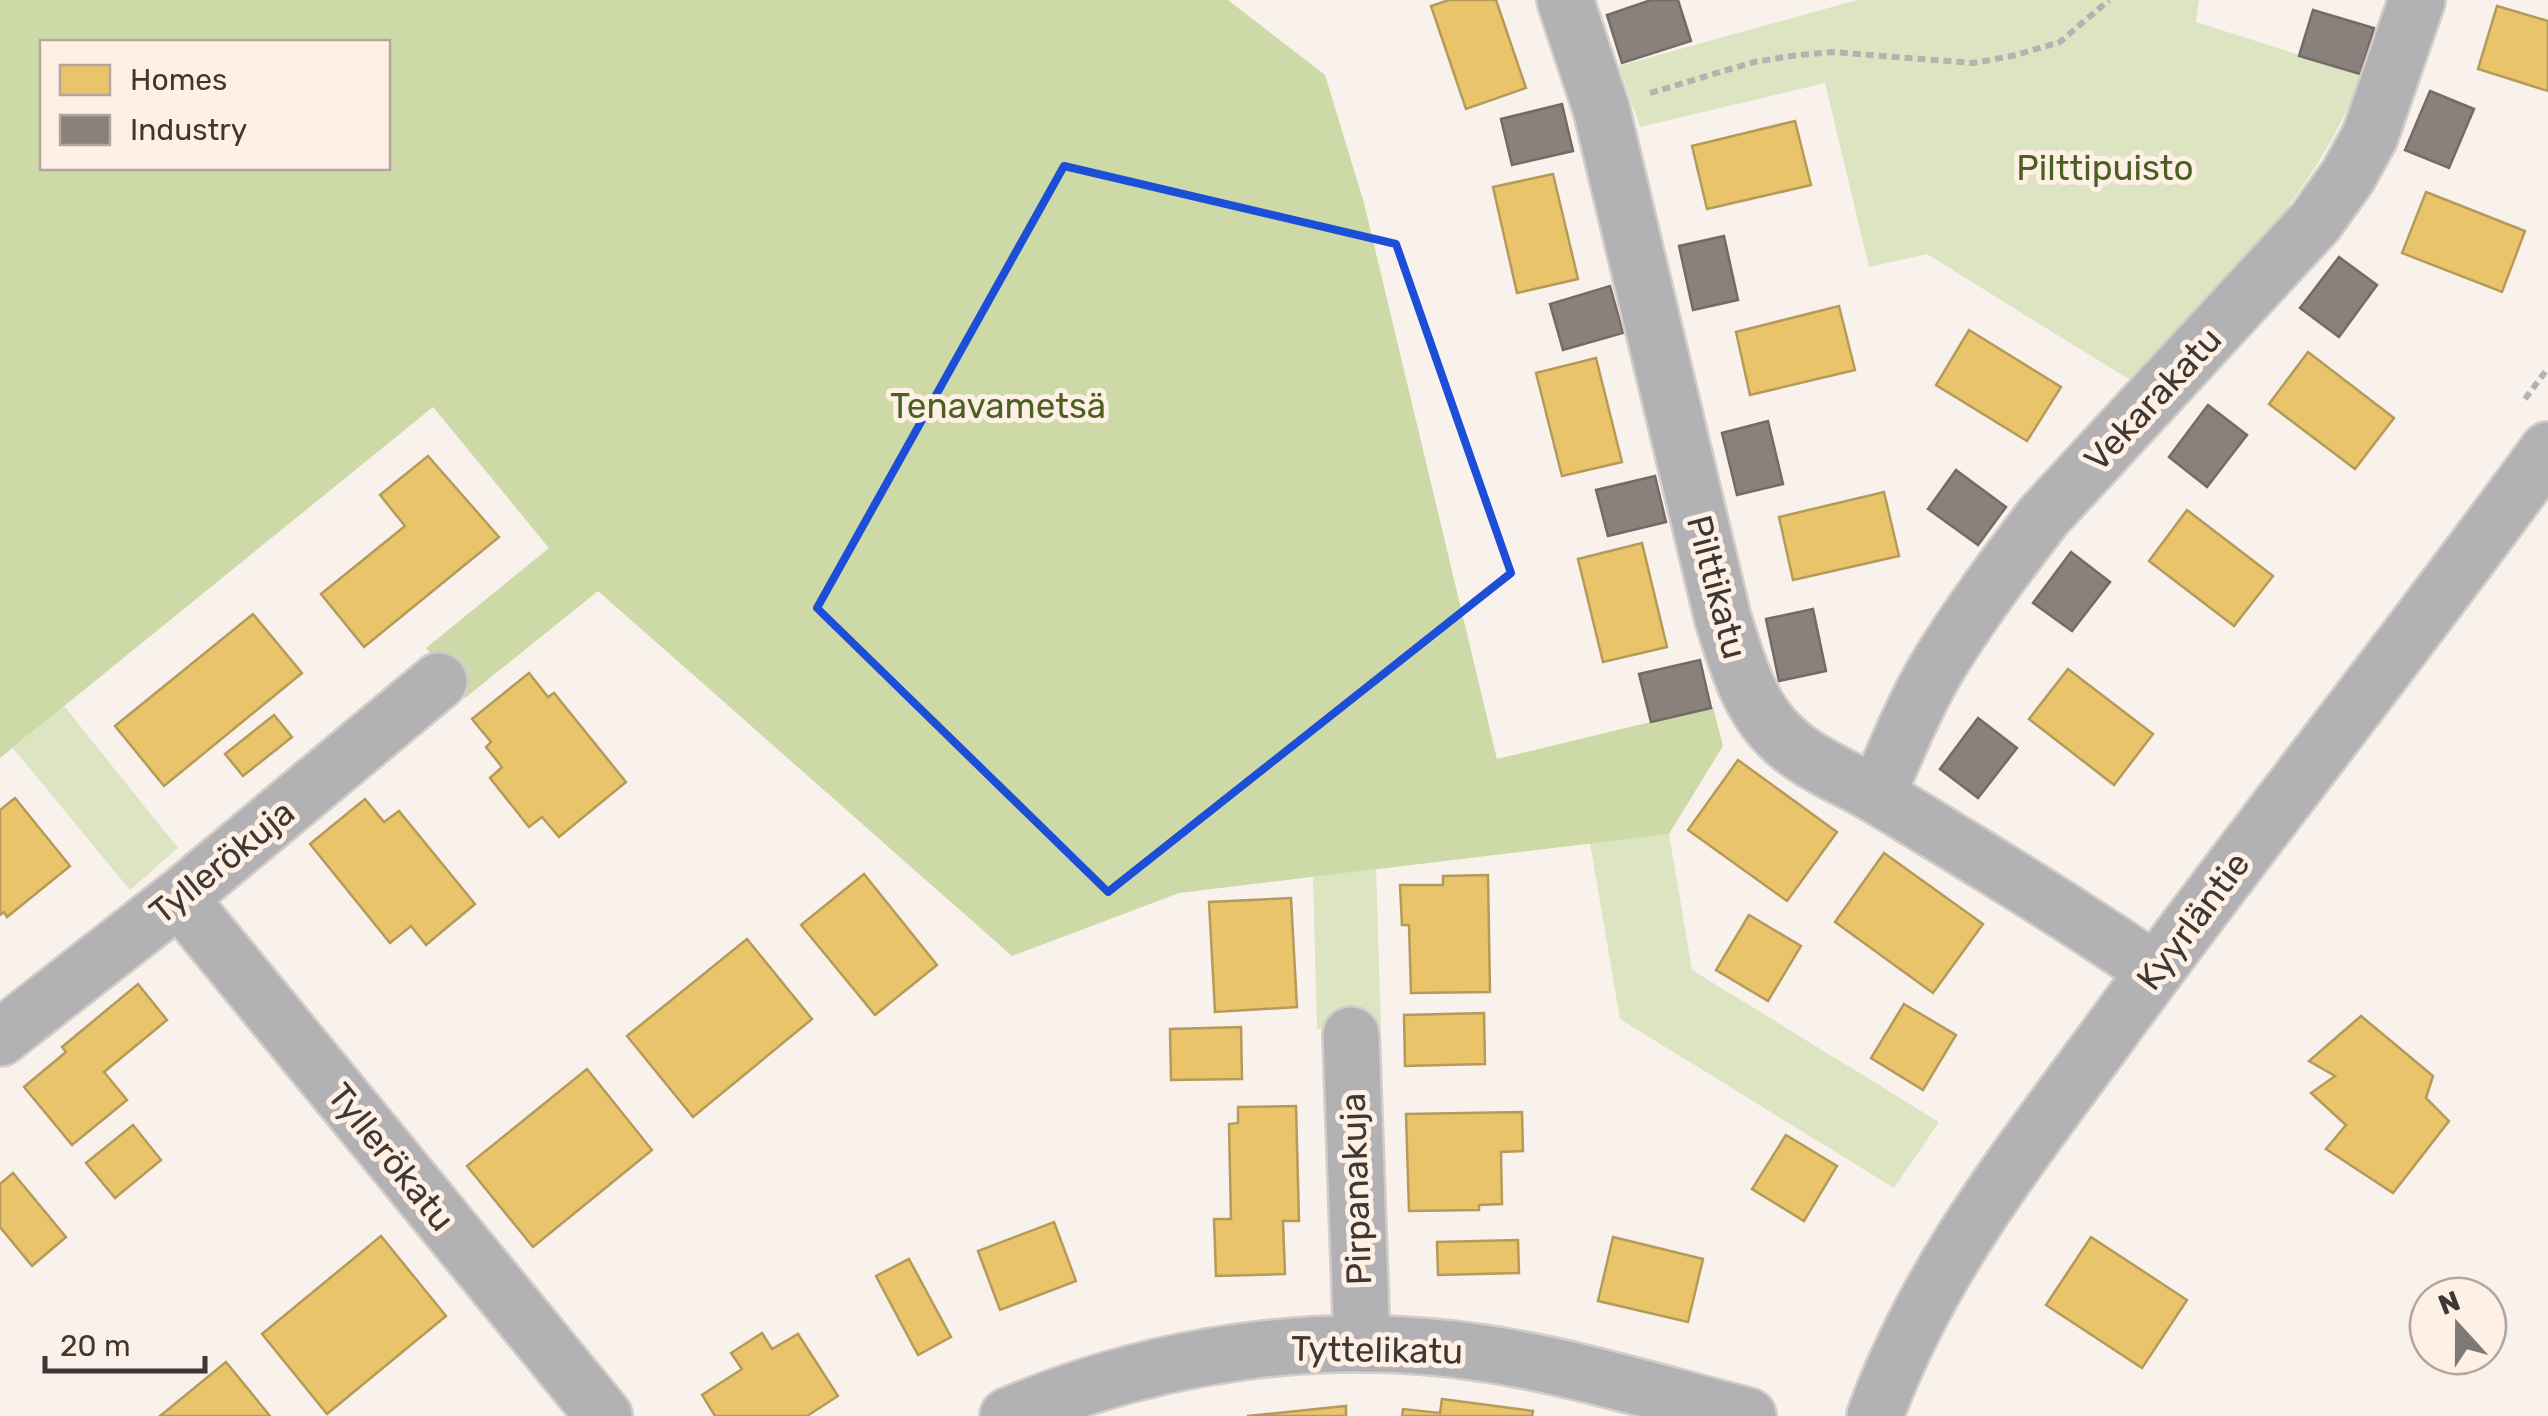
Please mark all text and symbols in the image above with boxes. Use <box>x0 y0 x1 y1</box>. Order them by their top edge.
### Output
legend <box>40 40 390 170</box>
text: Homes <box>130 62 227 98</box>
text: Industry <box>130 112 247 148</box>
park label: Pilttipuisto <box>2016 147 2194 189</box>
street label: Vekarakatu <box>2076 318 2230 480</box>
park label: Tenavametsä <box>890 385 1106 427</box>
street label: Pilttikatu <box>1678 511 1756 663</box>
street label: Tyllerökuja <box>141 791 303 933</box>
street label: Kyyrläntie <box>2128 844 2258 998</box>
street label: Tyllerökatu <box>319 1075 463 1239</box>
street label: Pirpanakuja <box>1332 1092 1380 1286</box>
north arrow <box>2408 1276 2508 1376</box>
text: N <box>2434 1284 2465 1322</box>
scale bar <box>45 1311 205 1373</box>
street label: Tyttelikatu <box>1290 1327 1464 1373</box>
text: 20 m <box>60 1328 131 1364</box>

